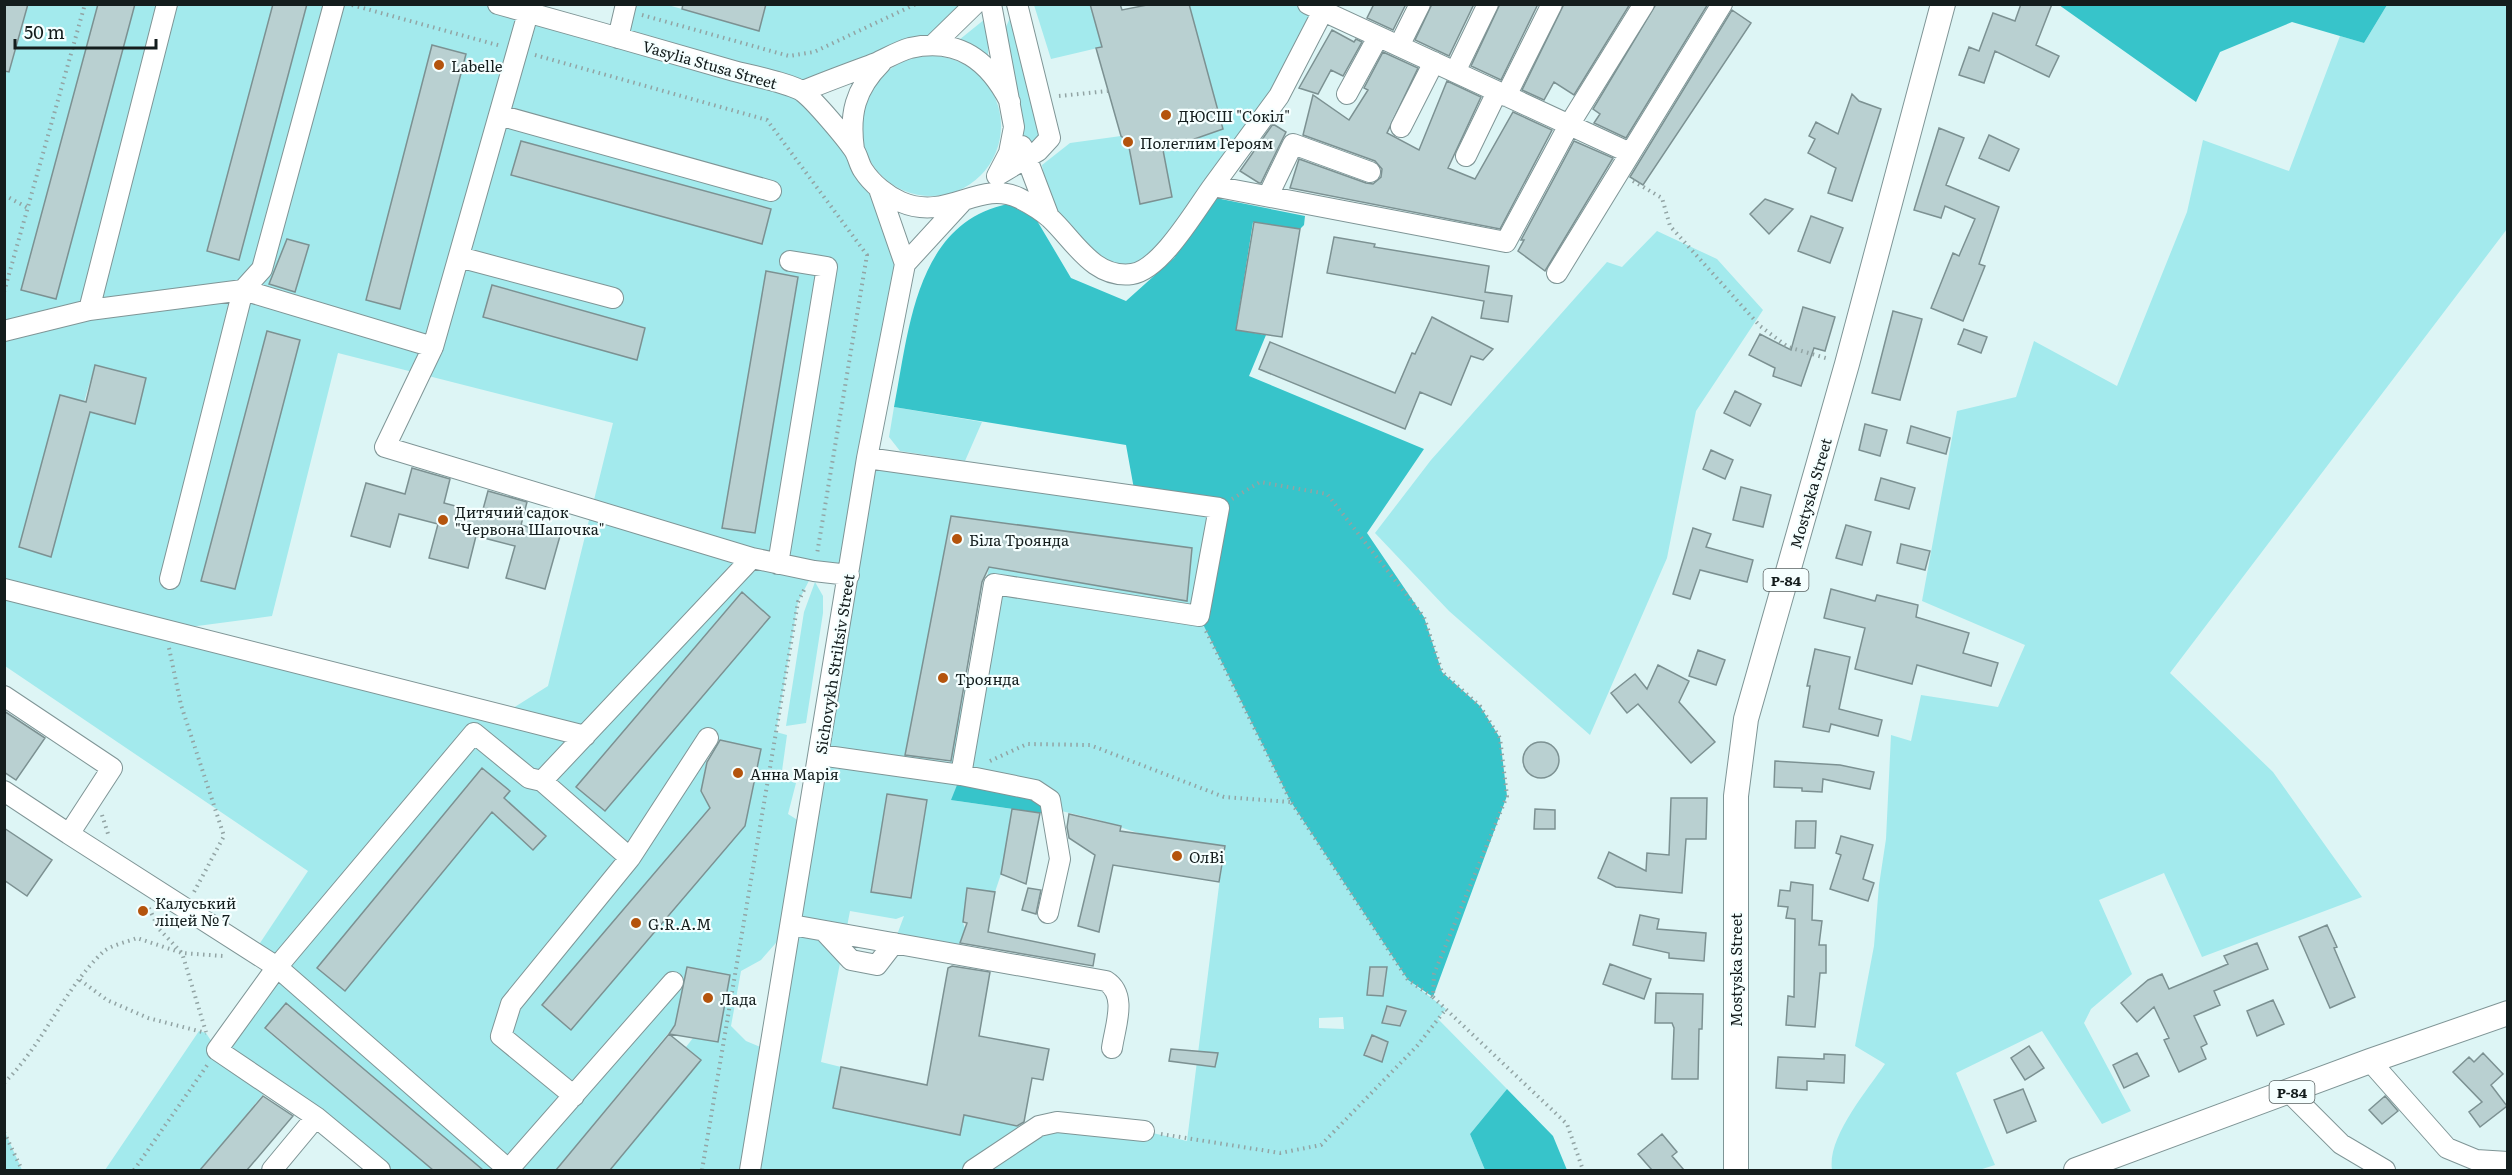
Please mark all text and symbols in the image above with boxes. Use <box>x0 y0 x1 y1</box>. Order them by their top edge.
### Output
scale bar <box>15 12 156 50</box>
text: 50 m <box>24 18 65 45</box>
street label: Vasylia Stusa Street <box>640 34 780 94</box>
place label: Labelle <box>451 54 503 77</box>
marker: Labelle <box>432 58 446 72</box>
place label: ДЮСШ "Сокіл" <box>1178 104 1290 127</box>
marker: ДЮСШ "Сокіл" <box>1159 108 1173 122</box>
place label: Полеглим Героям <box>1140 131 1273 154</box>
marker: Полеглим Героям <box>1121 135 1135 149</box>
street label: Mostyska Street <box>1783 435 1837 551</box>
place label: Дитячий садок "Червона Шапочка" <box>455 500 605 540</box>
marker: Дитячий садок "Червона Шапочка" <box>436 513 450 527</box>
place label: Біла Троянда <box>969 528 1070 551</box>
marker: Біла Троянда <box>950 532 964 546</box>
road number: Р-84 <box>1764 569 1808 591</box>
street label: Sichovykh Striltsiv Street <box>808 572 860 756</box>
place label: Троянда <box>955 667 1021 690</box>
marker: Троянда <box>936 671 950 685</box>
place label: Анна Марія <box>750 762 839 785</box>
marker: Анна Марія <box>731 766 745 780</box>
place label: ОлВі <box>1189 845 1224 868</box>
marker: ОлВі <box>1170 849 1184 863</box>
place label: Калуський ліцей № 7 <box>155 891 236 931</box>
marker: Калуський ліцей № 7 <box>136 904 150 918</box>
place label: G.R.A.M <box>648 912 711 935</box>
street label: Mostyska Street <box>1724 913 1747 1027</box>
marker: G.R.A.M <box>629 916 643 930</box>
place label: Лада <box>720 987 758 1010</box>
marker: Лада <box>701 991 715 1005</box>
road number: Р-84 <box>2270 1081 2314 1103</box>

